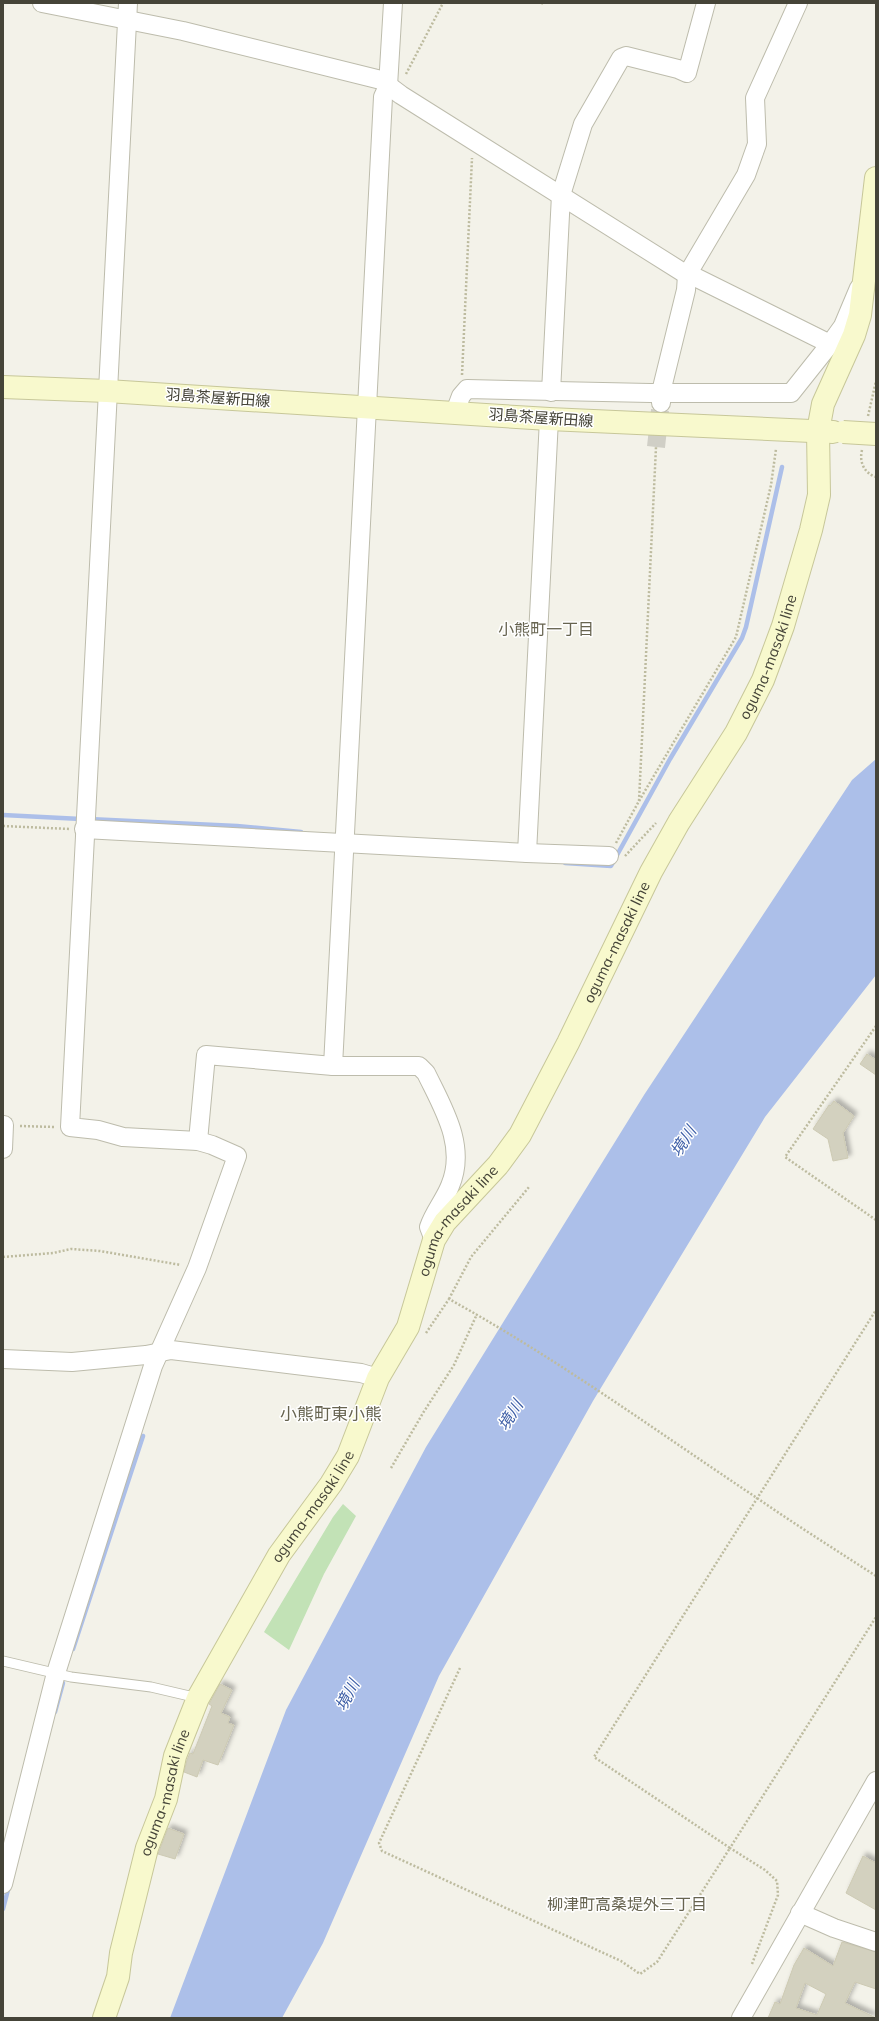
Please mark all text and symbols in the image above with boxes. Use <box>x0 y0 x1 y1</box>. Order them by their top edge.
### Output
street label: 羽島茶屋新田線 <box>165 384 271 411</box>
street label: 羽島茶屋新田線 <box>488 404 594 431</box>
street label: oguma-masaki line <box>735 592 801 723</box>
district label: 小熊町一丁目 <box>498 619 594 639</box>
street label: oguma-masaki line <box>579 878 654 1006</box>
water label: 境川 <box>666 1120 701 1160</box>
street label: oguma-masaki line <box>414 1161 502 1279</box>
water label: 境川 <box>493 1394 528 1434</box>
district label: 小熊町東小熊 <box>280 1403 382 1424</box>
street label: oguma-masaki line <box>267 1448 358 1566</box>
water label: 境川 <box>331 1674 364 1714</box>
street label: oguma-masaki line <box>135 1726 194 1858</box>
district label: 柳津町高桑堤外三丁目 <box>547 1894 707 1914</box>

